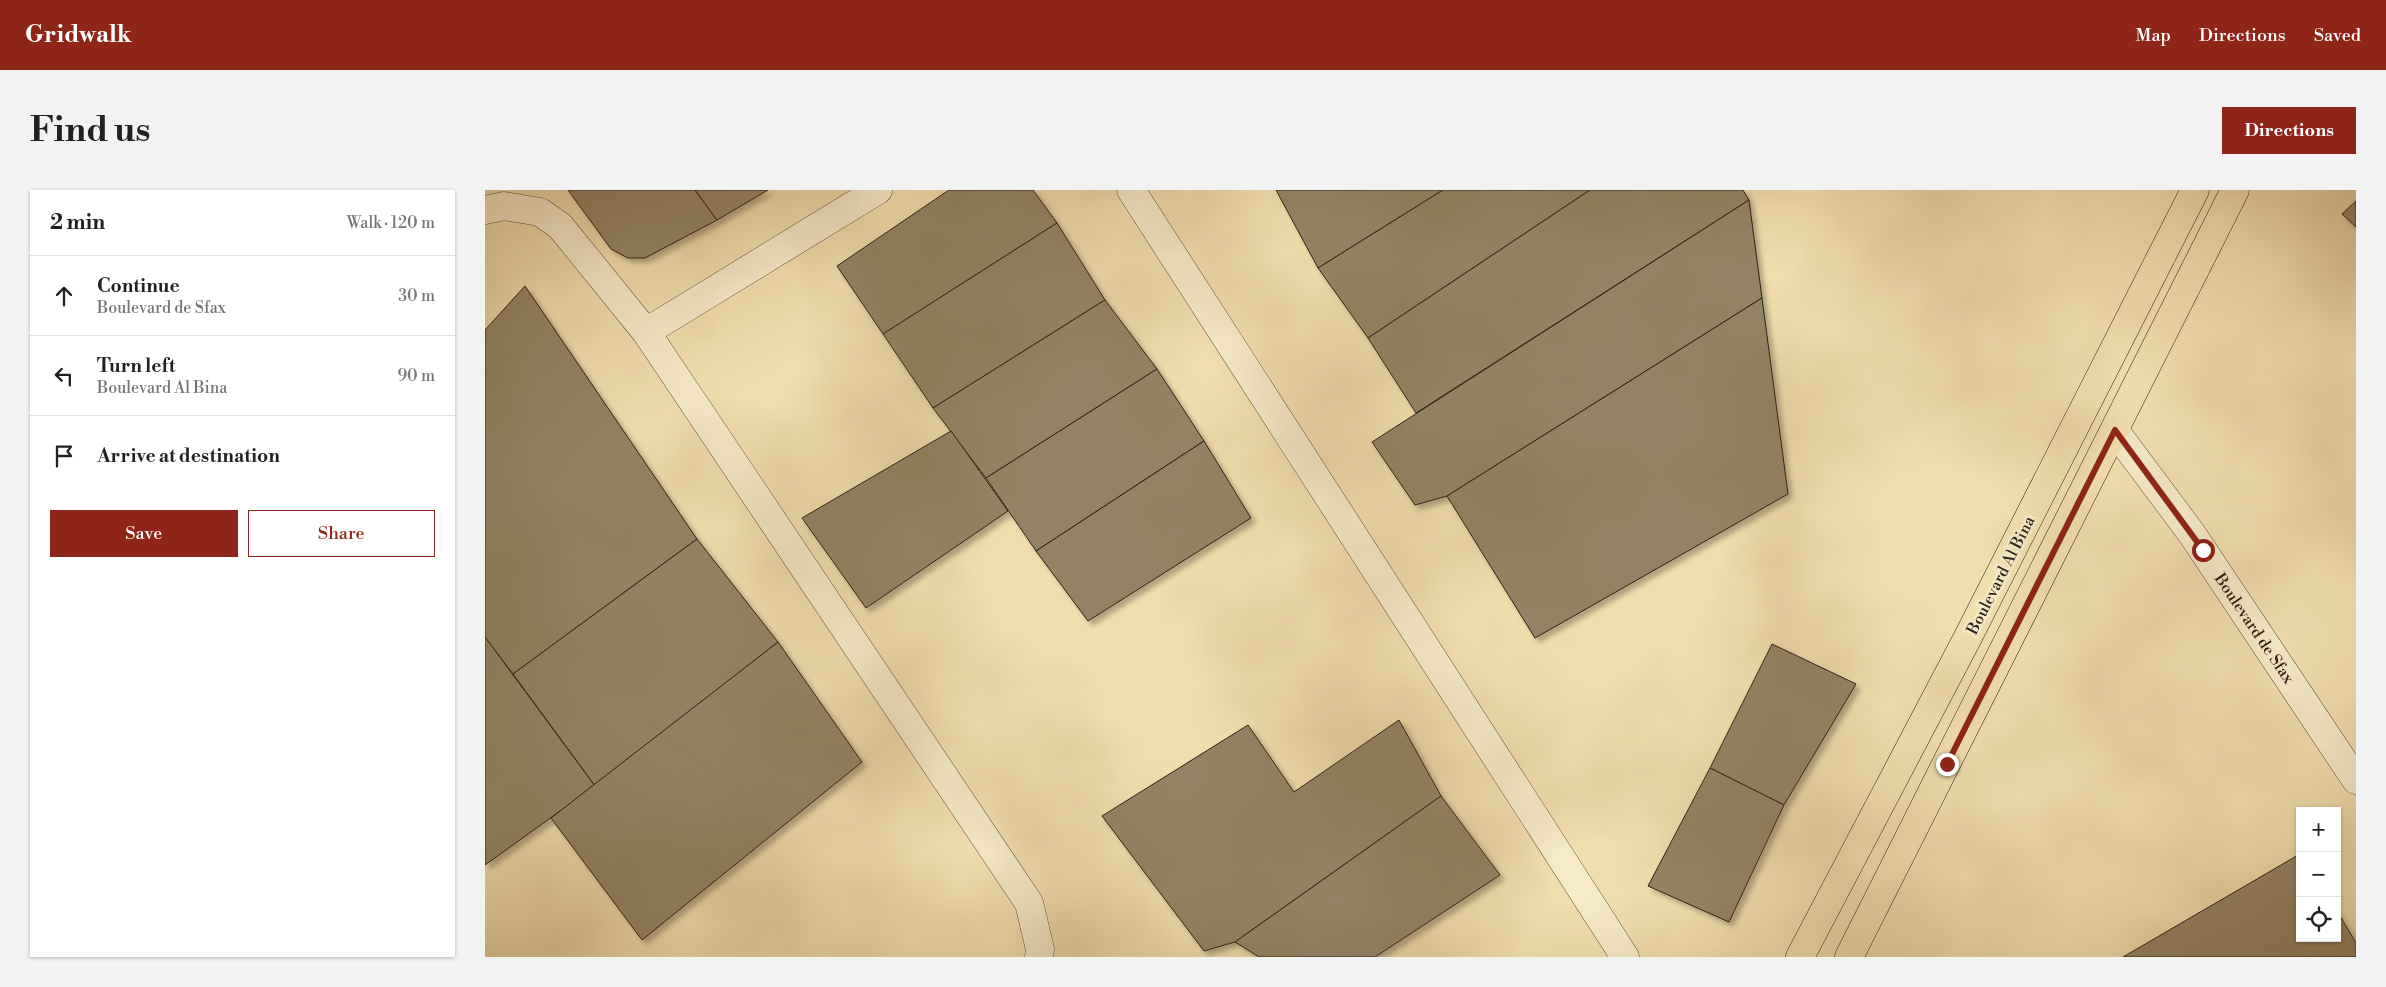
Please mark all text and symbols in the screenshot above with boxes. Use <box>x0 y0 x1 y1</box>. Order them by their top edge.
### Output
text: Gridwalk <box>25 20 132 50</box>
text: Map <box>2135 24 2171 47</box>
text: Directions <box>2199 24 2286 47</box>
text: Saved <box>2314 24 2361 47</box>
button: Directions <box>2222 107 2356 154</box>
text: Find us <box>30 109 150 152</box>
text: 2 min <box>50 210 105 236</box>
text: Walk · 120 m <box>347 213 435 233</box>
text: Continue <box>97 274 180 298</box>
icon: ahead <box>50 282 78 310</box>
text: 30 m <box>398 286 435 306</box>
text: Boulevard de Sfax <box>97 298 226 318</box>
text: Turn left <box>97 354 176 378</box>
icon: left <box>50 362 78 390</box>
text: 90 m <box>397 366 435 386</box>
text: Boulevard Al Bina <box>97 378 227 398</box>
icon: arrive <box>50 442 78 470</box>
text: Arrive at destination <box>97 444 280 468</box>
button: Save <box>50 510 238 557</box>
button: Share <box>248 510 435 557</box>
street label: Boulevard Al Bina <box>1962 512 2040 639</box>
route start <box>2192 539 2215 562</box>
street label: Boulevard de Sfax <box>2209 569 2299 688</box>
route end <box>1936 753 1959 776</box>
map controls <box>2296 807 2341 942</box>
button: + <box>2296 807 2341 852</box>
button: − <box>2296 852 2341 897</box>
button: locate <box>2296 897 2341 942</box>

